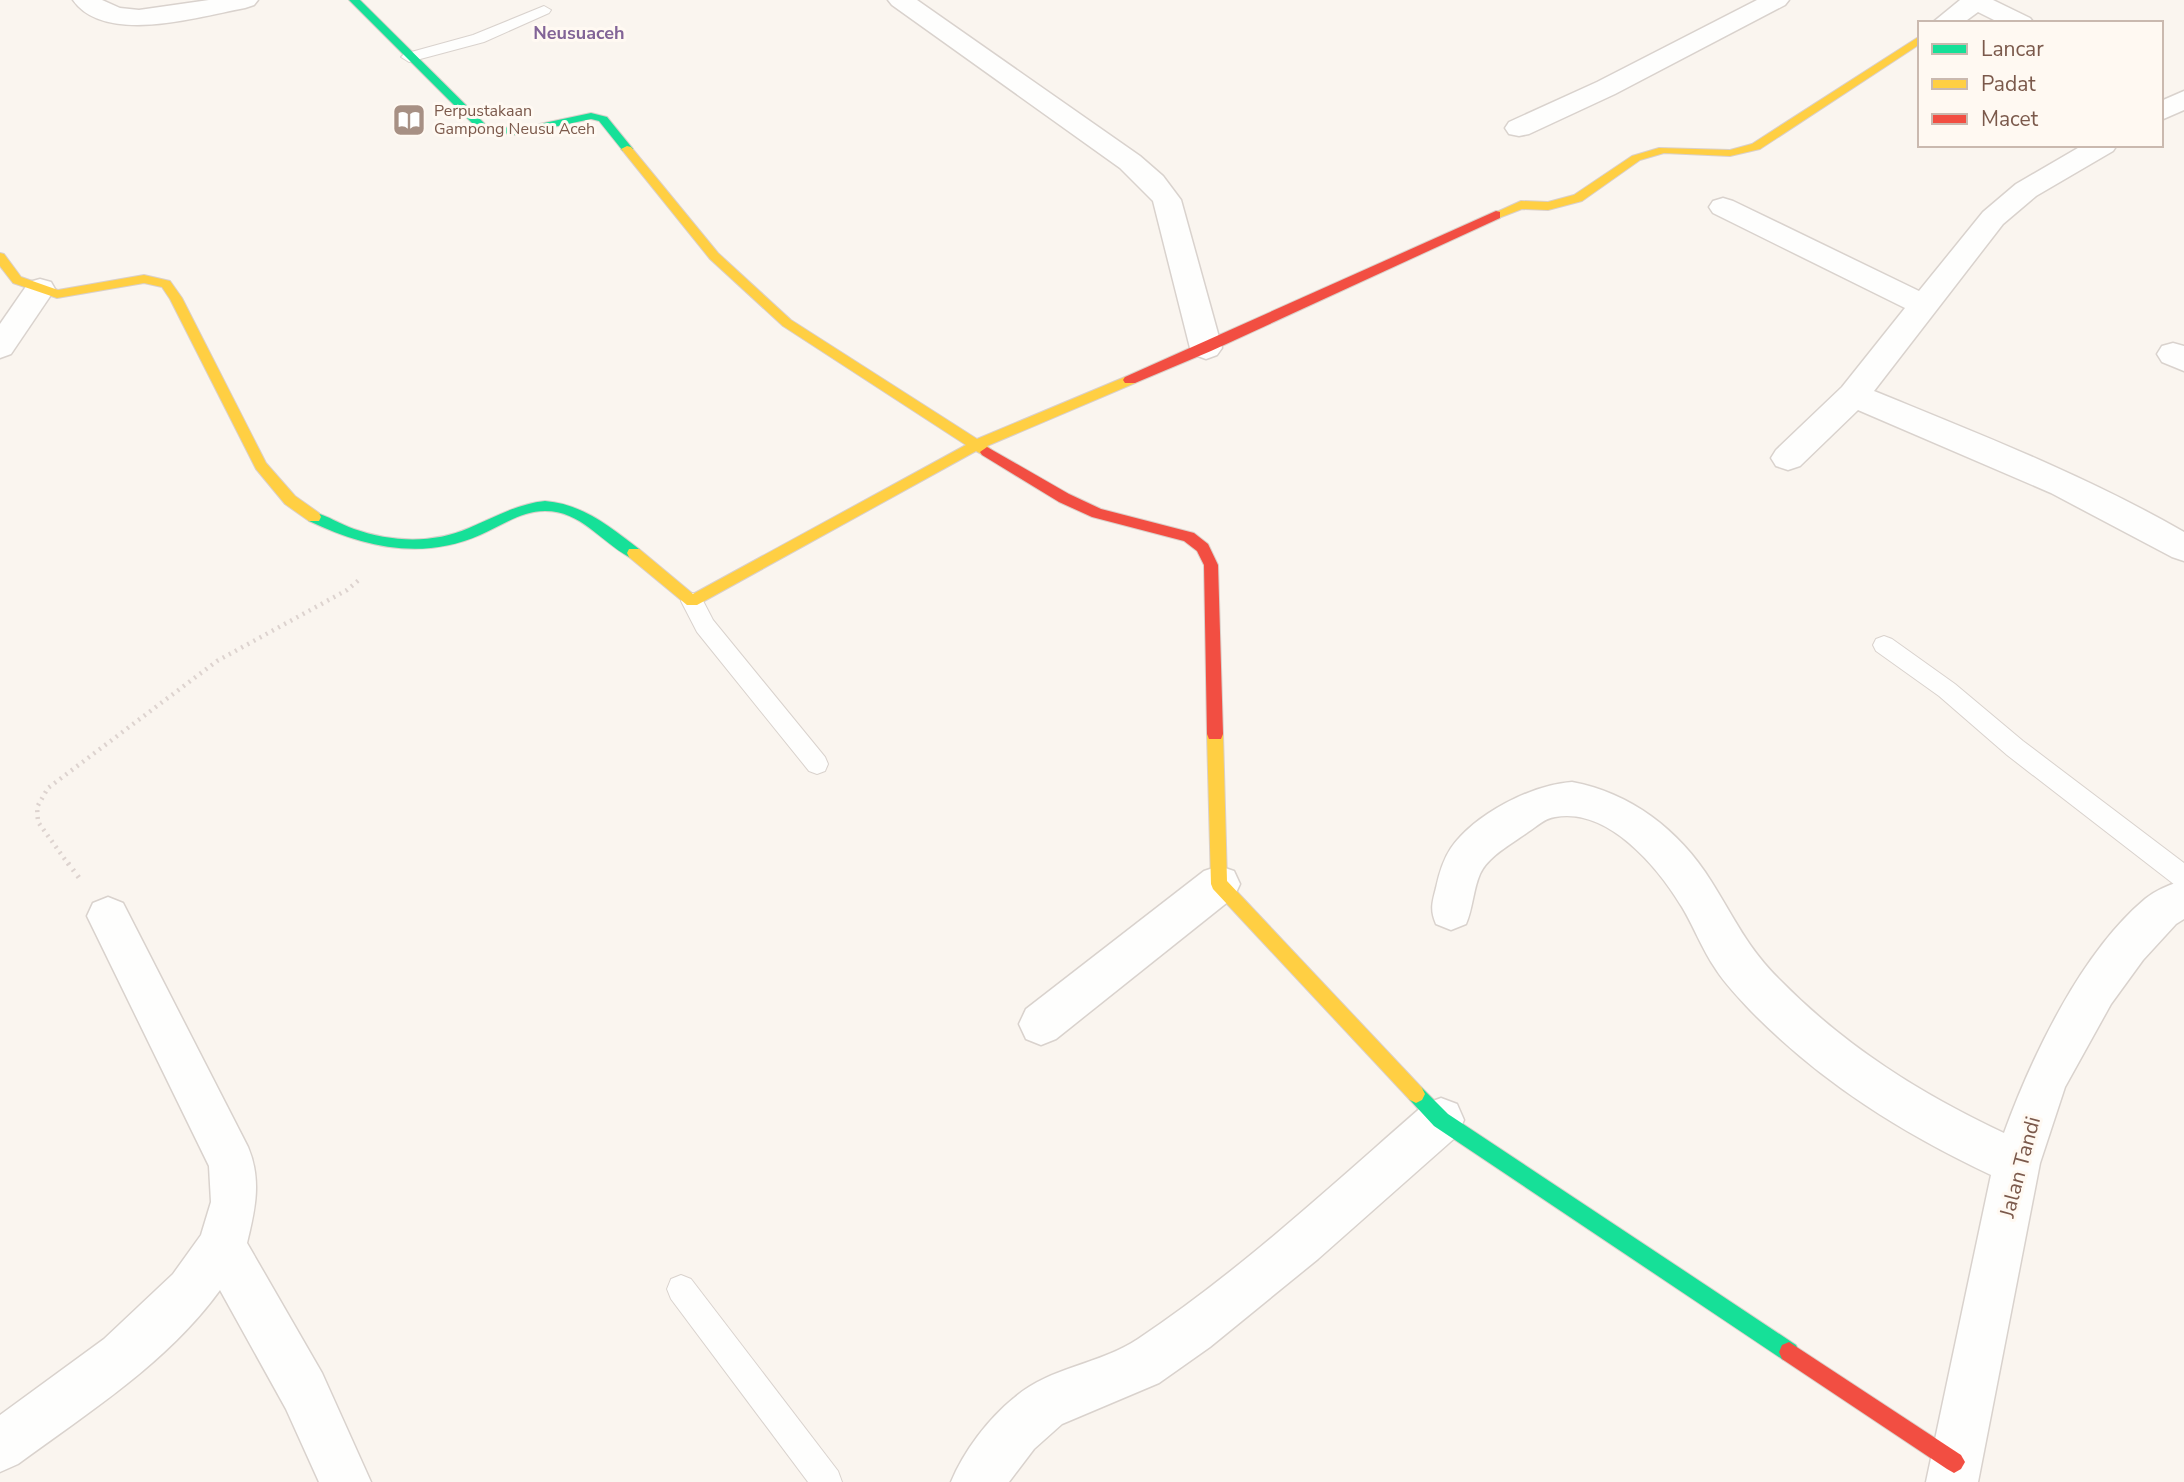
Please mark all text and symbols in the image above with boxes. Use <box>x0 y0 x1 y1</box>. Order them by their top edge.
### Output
district label: Neusuaceh <box>533 21 625 45</box>
legend <box>1918 21 2163 147</box>
text: Lancar <box>1981 35 2044 63</box>
text: Padat <box>1981 70 2036 98</box>
place label: Perpustakaan Gampong Neusu Aceh <box>434 100 595 140</box>
library icon: Perpustakaan Gampong Neusu Aceh <box>390 101 428 139</box>
text: Macet <box>1981 105 2039 133</box>
street label: Jalan Tandi <box>1993 1113 2047 1222</box>

